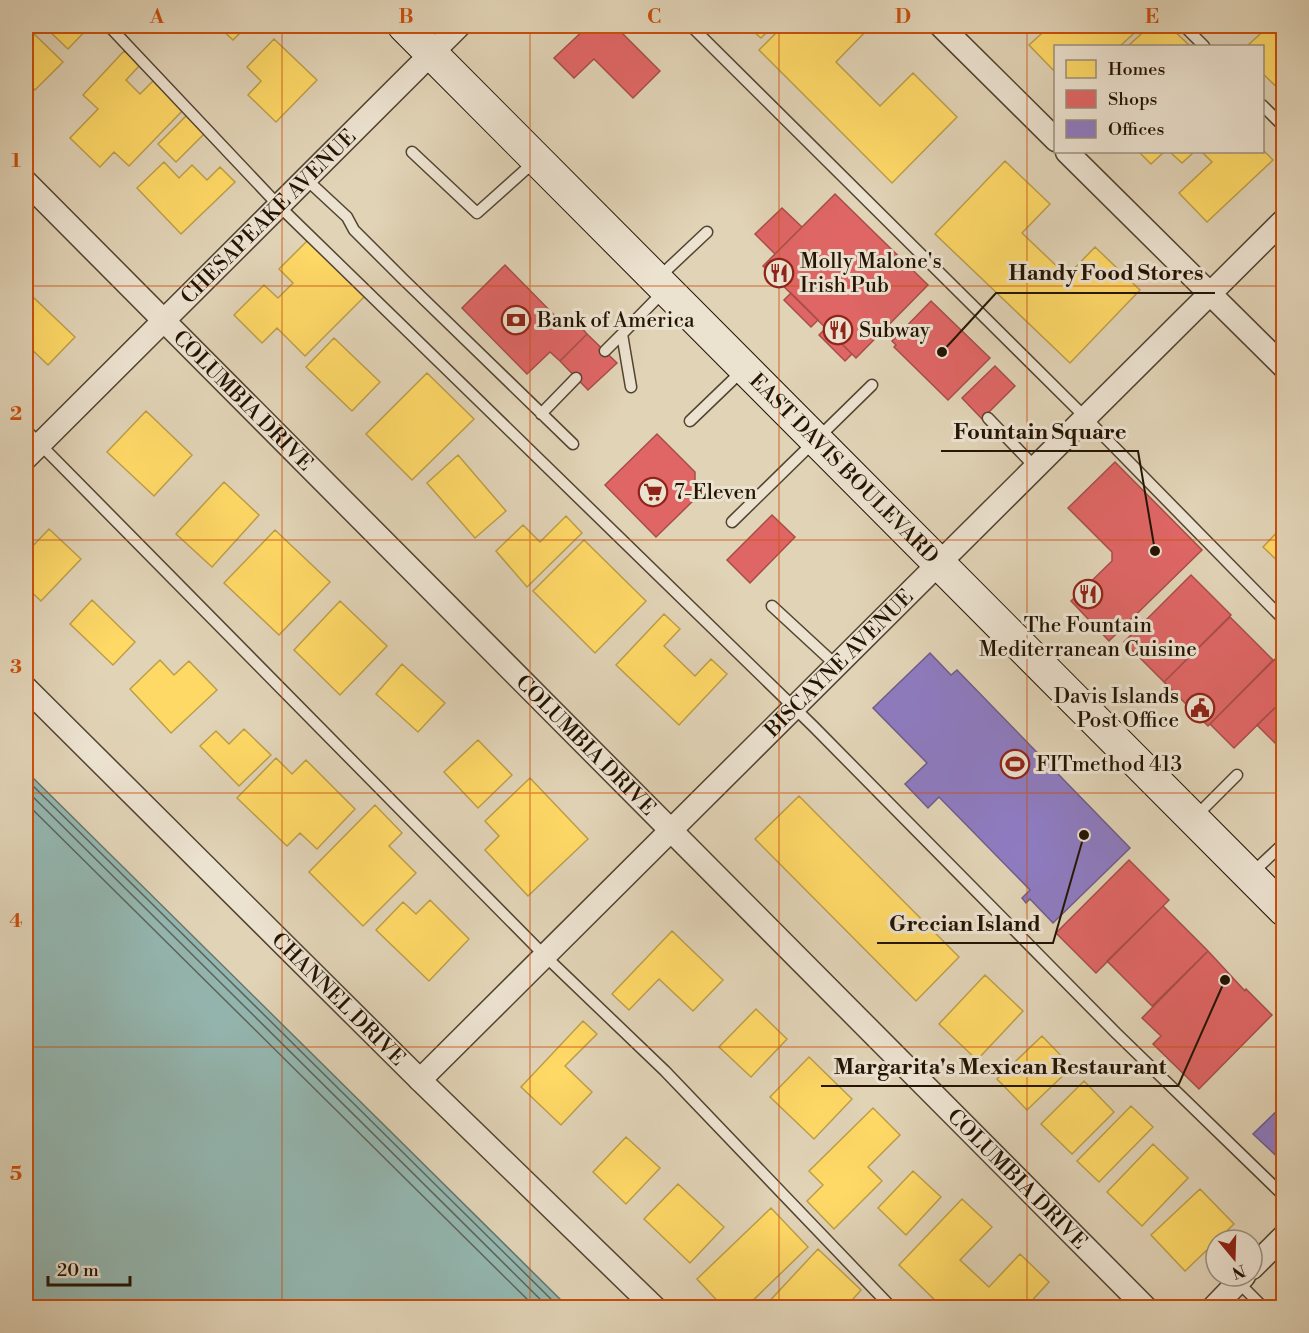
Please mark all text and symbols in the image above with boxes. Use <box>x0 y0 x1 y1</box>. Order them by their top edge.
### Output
text: A <box>149 5 165 30</box>
text: B <box>398 5 414 30</box>
text: C <box>647 5 661 30</box>
text: D <box>895 5 911 30</box>
text: E <box>1145 5 1159 30</box>
legend <box>1054 45 1264 153</box>
text: Homes <box>1108 58 1165 81</box>
text: Shops <box>1108 88 1158 111</box>
text: Offices <box>1108 118 1164 141</box>
street label: CHESAPEAKE AVENUE <box>176 124 362 310</box>
text: 1 <box>11 149 21 174</box>
place label: Molly Malone's Irish Pub <box>800 249 942 299</box>
callout: Handy Food Stores <box>996 253 1215 293</box>
restaurant icon: Molly Malone's Irish Pub <box>763 257 795 289</box>
text: Handy Food Stores <box>1009 260 1203 287</box>
bank icon: Bank of America <box>500 304 532 336</box>
place label: Bank of America <box>536 308 695 334</box>
restaurant icon: Subway <box>822 314 854 346</box>
place label: Subway <box>859 318 931 344</box>
street label: COLUMBIA DRIVE <box>167 325 318 477</box>
street label: EAST DAVIS BOULEVARD <box>743 368 944 570</box>
text: 2 <box>10 402 22 427</box>
callout: Fountain Square <box>941 411 1138 451</box>
text: Fountain Square <box>953 419 1127 446</box>
supermarket icon: 7-Eleven <box>637 476 669 508</box>
place label: 7-Eleven <box>674 480 757 506</box>
restaurant icon: The Fountain Mediterranean Cuisine <box>1072 578 1104 610</box>
street label: BISCAYNE AVENUE <box>759 584 919 744</box>
place label: The Fountain Mediterranean Cuisine <box>979 613 1197 663</box>
text: 3 <box>10 655 22 680</box>
street label: COLUMBIA DRIVE <box>510 670 661 821</box>
place label: Davis Islands Post Office <box>1054 684 1179 734</box>
public building icon: Davis Islands Post Office <box>1184 692 1216 724</box>
sports icon: FITmethod 413 <box>999 748 1031 780</box>
place label: FITmethod 413 <box>1036 752 1182 778</box>
callout: Grecian Island <box>877 903 1053 943</box>
text: 4 <box>9 909 23 934</box>
text: Grecian Island <box>889 911 1041 938</box>
street label: CHANNEL DRIVE <box>266 928 410 1072</box>
callout: Margarita's Mexican Restaurant <box>821 1046 1178 1086</box>
text: Margarita's Mexican Restaurant <box>834 1054 1167 1081</box>
street label: COLUMBIA DRIVE <box>941 1104 1092 1255</box>
text: 5 <box>10 1162 22 1187</box>
north arrow <box>1204 1228 1264 1288</box>
scale bar <box>48 1249 130 1287</box>
text: 20 m <box>57 1259 99 1282</box>
text: N <box>1229 1260 1248 1283</box>

